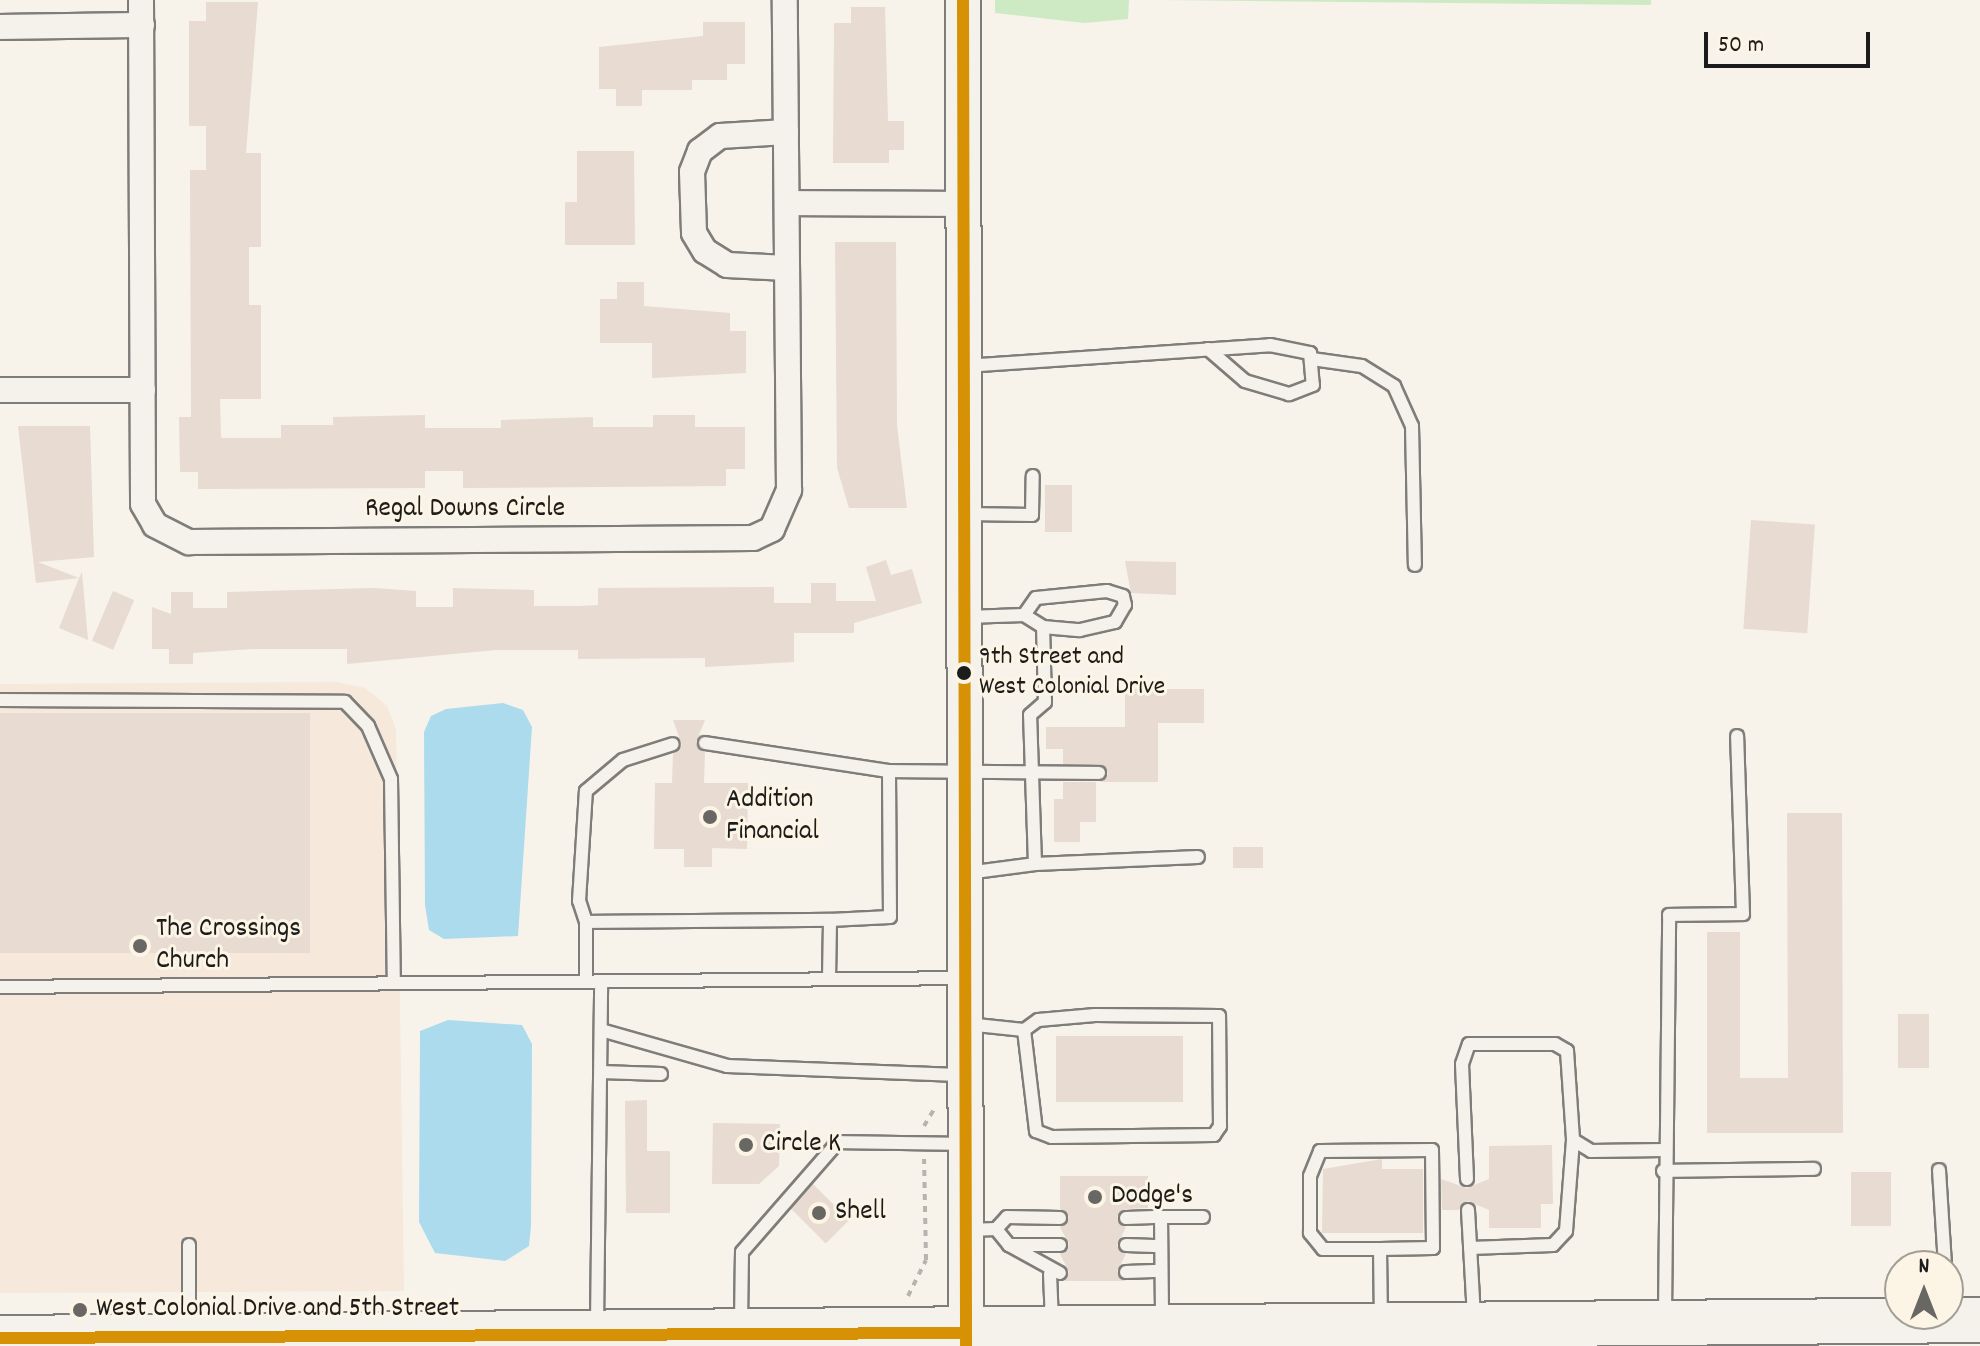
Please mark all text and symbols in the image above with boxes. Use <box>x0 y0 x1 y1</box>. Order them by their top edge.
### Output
scale bar <box>1708 16 1874 66</box>
text: 50 m <box>1718 29 1764 63</box>
street label: Regal Downs Circle <box>365 493 565 527</box>
place label: 9th Street and West Colonial Drive <box>979 642 1165 704</box>
marker: 9th Street and West Colonial Drive <box>956 665 972 681</box>
place label: Addition Financial <box>726 784 819 850</box>
marker: Addition Financial <box>701 808 719 826</box>
place label: The Crossings Church <box>156 913 301 979</box>
marker: The Crossings Church <box>131 937 149 955</box>
place label: Circle K <box>762 1128 841 1162</box>
marker: Circle K <box>737 1136 755 1154</box>
place label: Dodge's <box>1111 1180 1193 1214</box>
marker: Dodge's <box>1086 1188 1104 1206</box>
place label: Shell <box>835 1196 886 1230</box>
marker: Shell <box>810 1204 828 1222</box>
north arrow <box>1884 1250 1964 1330</box>
text: N <box>1919 1252 1929 1283</box>
place label: West Colonial Drive and 5th Street <box>96 1293 459 1327</box>
marker: West Colonial Drive and 5th Street <box>71 1301 89 1319</box>

